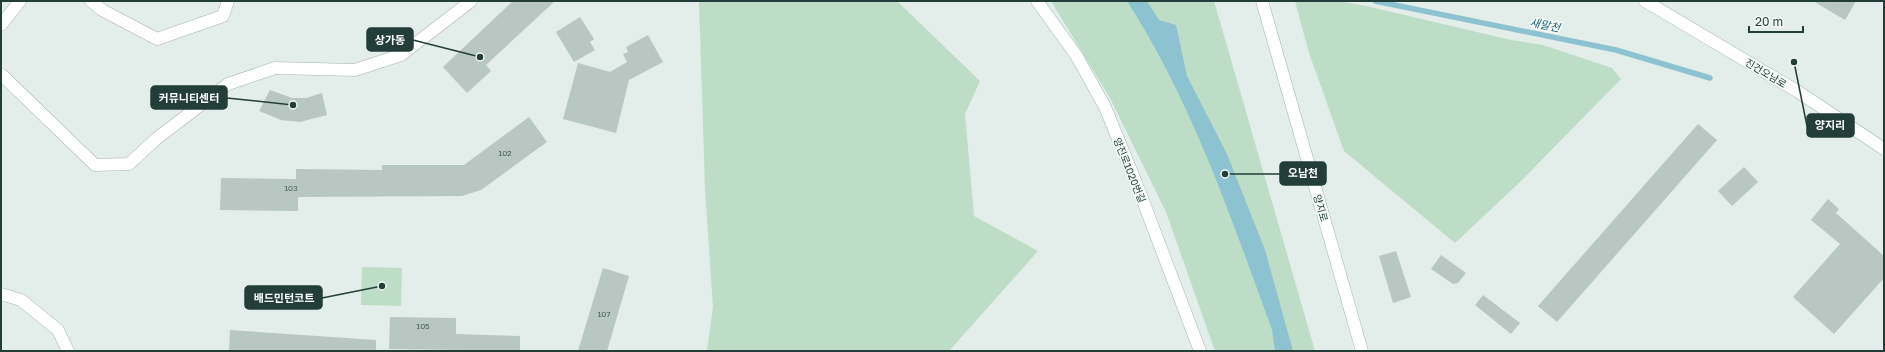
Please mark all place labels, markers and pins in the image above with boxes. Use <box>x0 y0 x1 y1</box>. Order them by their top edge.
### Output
callout: 상가동 <box>367 28 413 51</box>
callout: 커뮤니티센터 <box>151 86 227 109</box>
callout: 양지리 <box>1807 114 1854 137</box>
callout: 오남천 <box>1280 162 1326 185</box>
callout: 배드민턴코트 <box>245 286 322 309</box>

